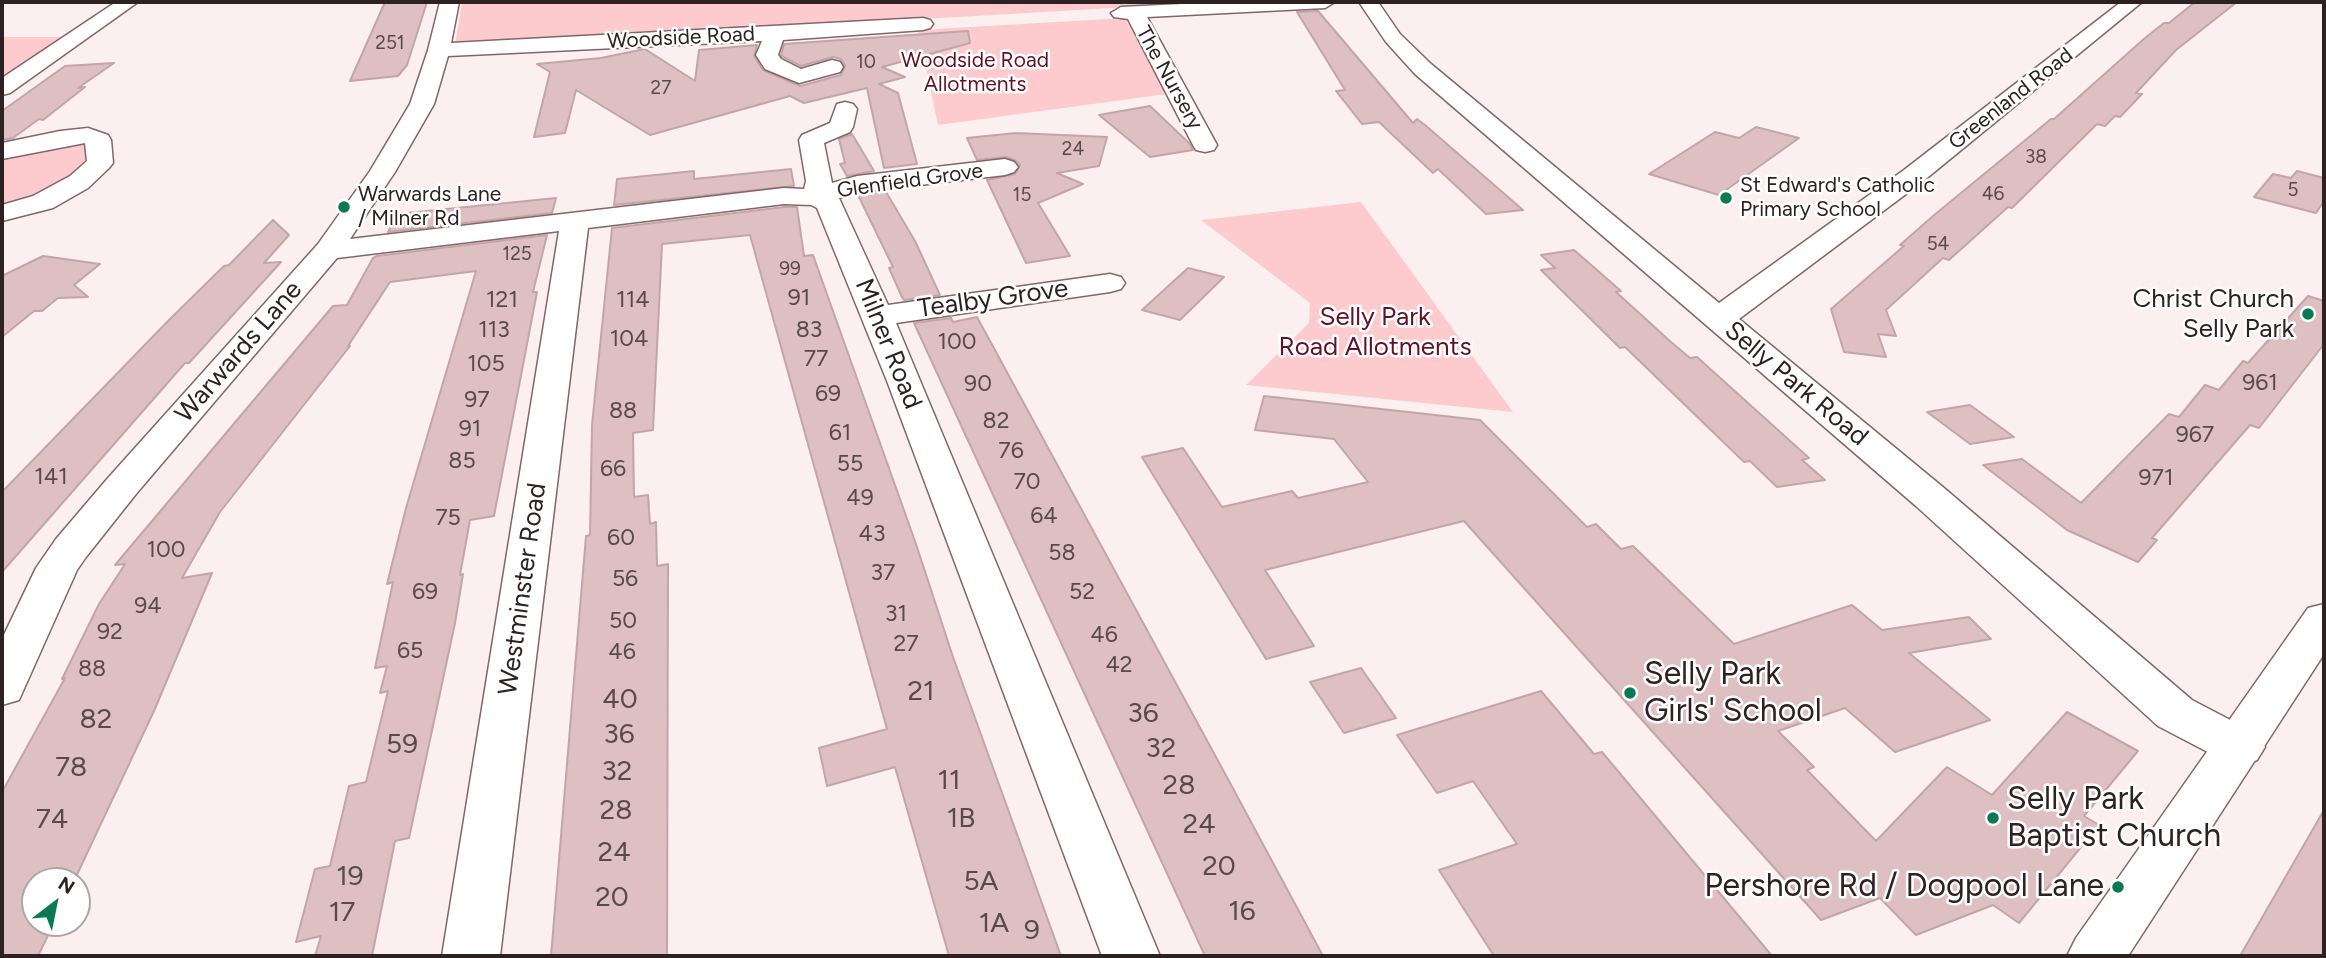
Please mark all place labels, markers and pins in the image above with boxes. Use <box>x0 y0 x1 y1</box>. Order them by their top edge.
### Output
place label: St Edward's Catholic Primary School <box>1740 173 1935 223</box>
place label: Warwards Lane / Milner Rd <box>358 182 501 232</box>
marker: St Edward's Catholic Primary School <box>1718 190 1734 206</box>
marker: Warwards Lane / Milner Rd <box>336 199 352 215</box>
place label: Christ Church Selly Park <box>2132 283 2294 344</box>
marker: Christ Church Selly Park <box>2300 306 2316 322</box>
place label: Selly Park Girls' School <box>1644 656 1822 731</box>
marker: Selly Park Girls' School <box>1622 685 1638 701</box>
place label: Selly Park Baptist Church <box>2007 781 2221 856</box>
marker: Selly Park Baptist Church <box>1985 810 2001 826</box>
place label: Pershore Rd / Dogpool Lane <box>1704 868 2104 906</box>
marker: Pershore Rd / Dogpool Lane <box>2110 879 2126 895</box>

